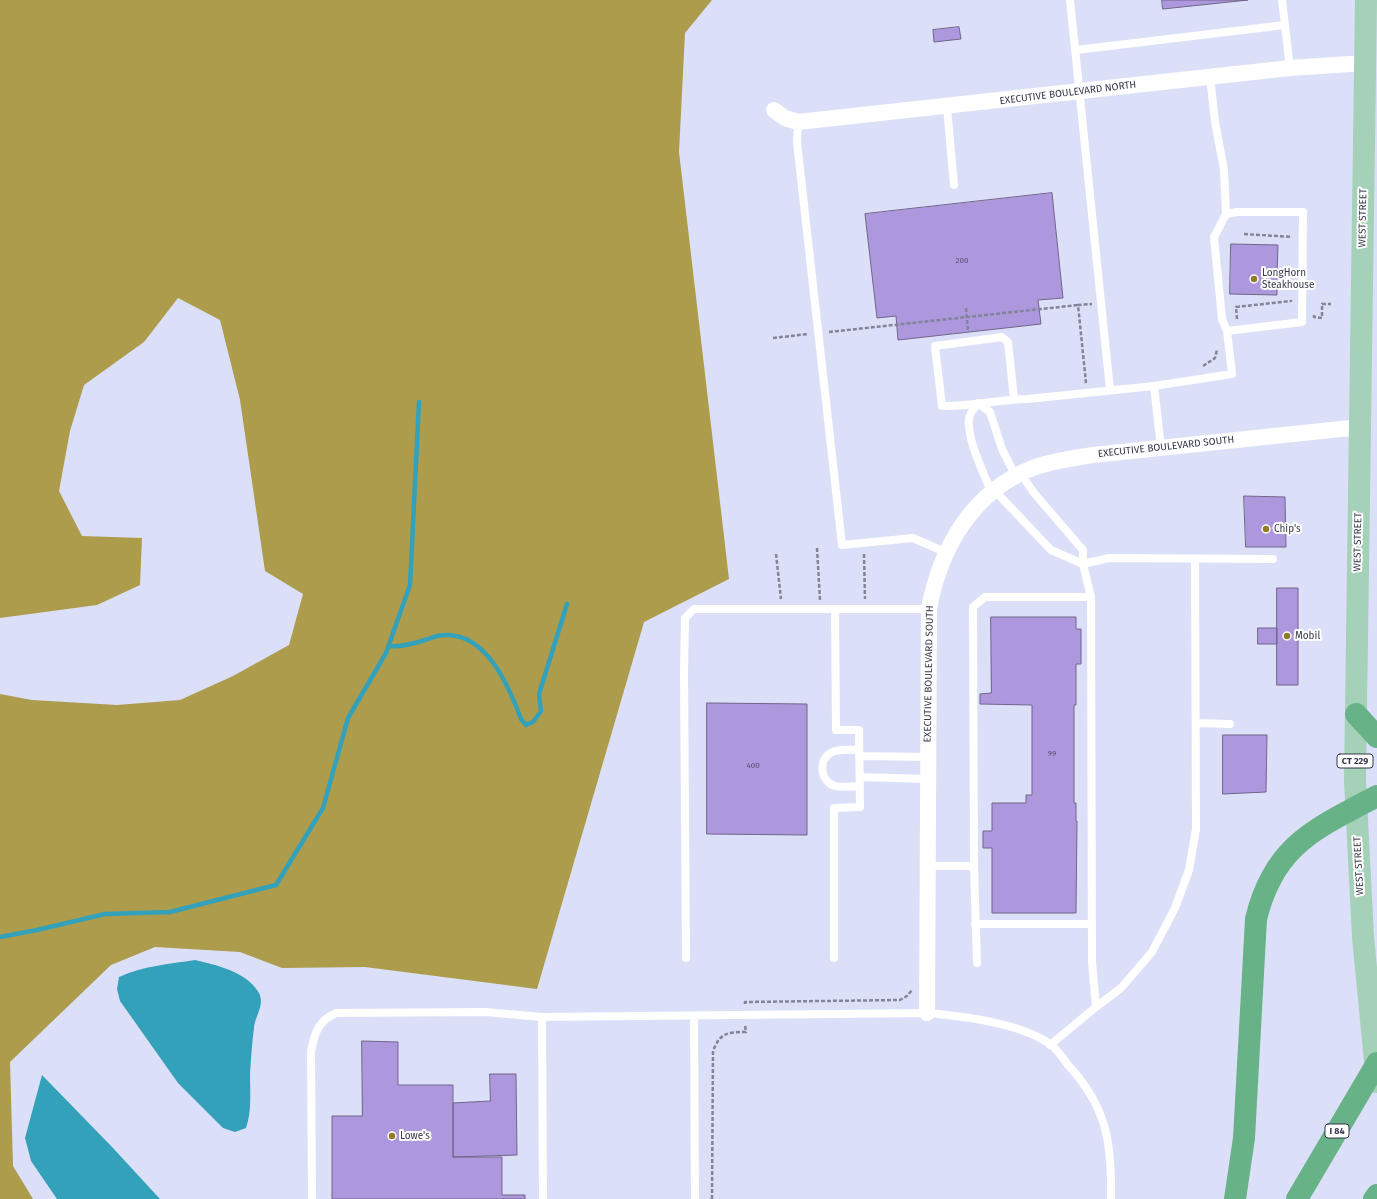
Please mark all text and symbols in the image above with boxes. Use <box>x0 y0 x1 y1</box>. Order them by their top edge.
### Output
street label: EXECUTIVE BOULEVARD NORTH <box>999 79 1137 107</box>
street label: WEST STREET <box>1356 188 1370 248</box>
house number: 200 <box>956 256 968 266</box>
place label: LongHorn Steakhouse <box>1262 267 1314 290</box>
marker: LongHorn Steakhouse <box>1249 274 1259 284</box>
street label: EXECUTIVE BOULEVARD SOUTH <box>1097 434 1235 460</box>
street label: WEST STREET <box>1351 512 1365 572</box>
place label: Chip's <box>1274 523 1301 535</box>
marker: Chip's <box>1261 524 1271 534</box>
street label: EXECUTIVE BOULEVARD SOUTH <box>922 605 936 743</box>
place label: Mobil <box>1295 630 1320 642</box>
marker: Mobil <box>1282 631 1292 641</box>
house number: 99 <box>1048 749 1056 759</box>
road number: CT 229 <box>1337 754 1373 768</box>
house number: 400 <box>746 761 760 771</box>
street label: WEST STREET <box>1351 836 1367 896</box>
road number: I 84 <box>1325 1124 1349 1138</box>
place label: Lowe's <box>400 1130 430 1142</box>
marker: Lowe's <box>387 1131 397 1141</box>

